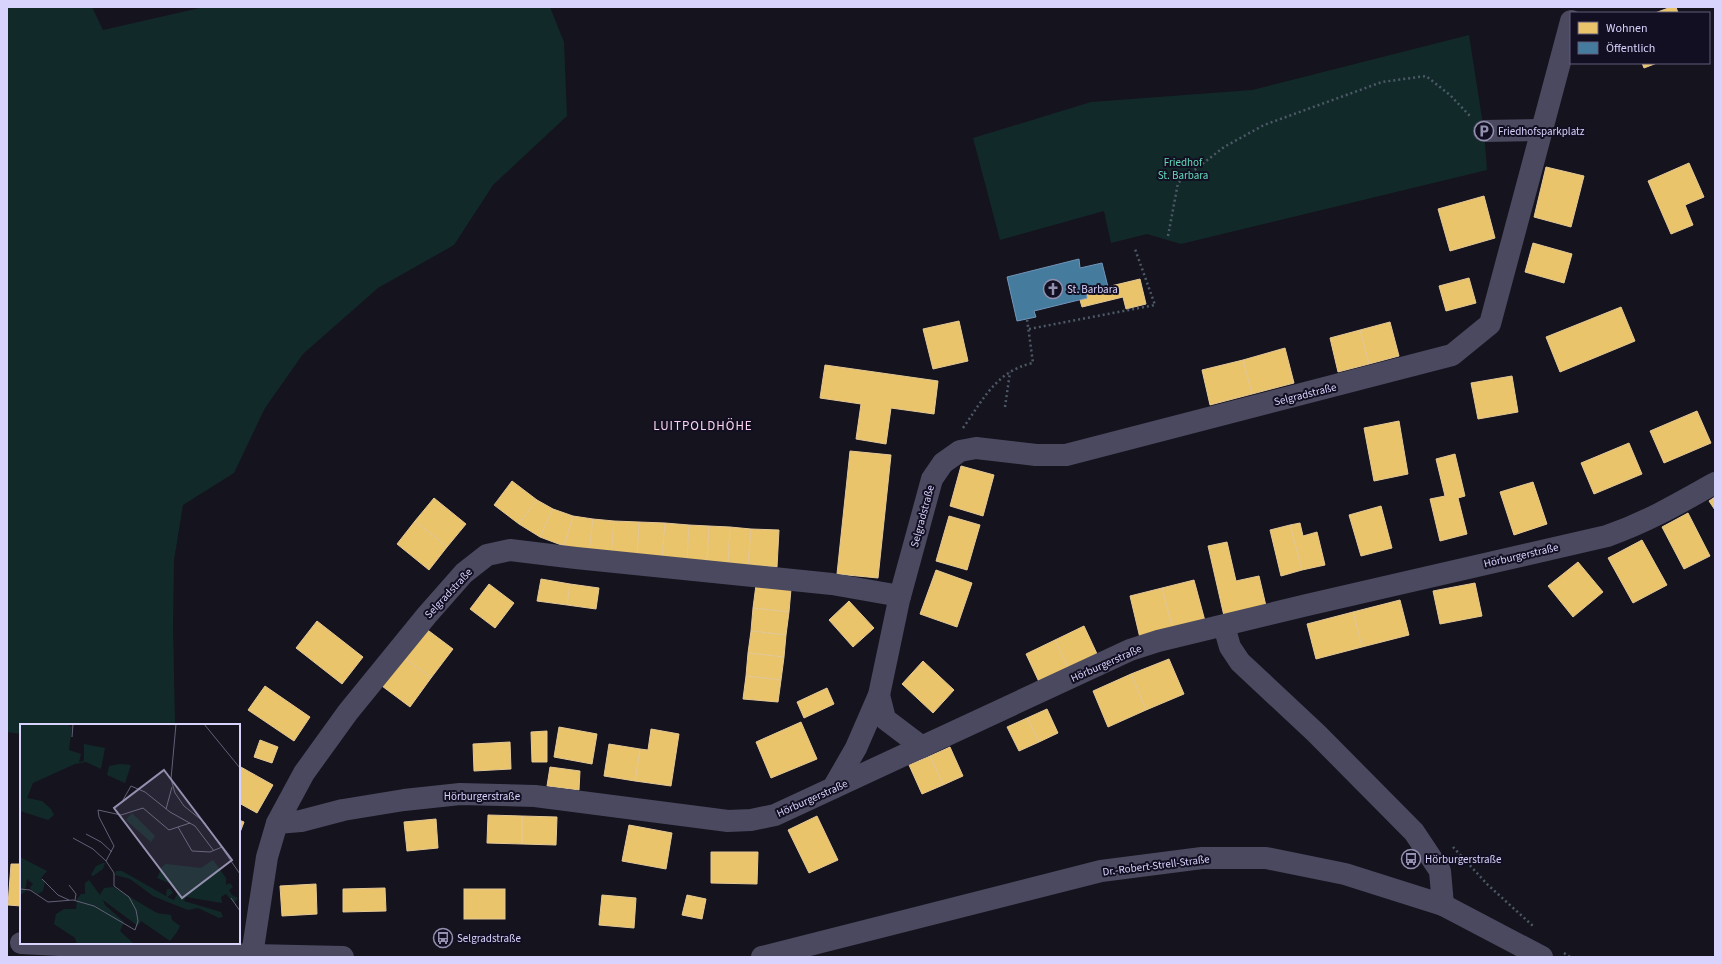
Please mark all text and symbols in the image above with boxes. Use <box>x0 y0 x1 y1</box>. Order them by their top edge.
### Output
legend <box>1570 12 1710 64</box>
text: Wohnen <box>1606 20 1648 37</box>
text: Öffentlich <box>1606 40 1655 57</box>
parking icon: Friedhofsparkplatz <box>1473 120 1495 142</box>
place label: Friedhofsparkplatz <box>1498 124 1585 139</box>
park label: Friedhof St. Barbara <box>1158 155 1208 183</box>
church icon: St. Barbara <box>1042 278 1064 300</box>
place label: St. Barbara <box>1067 282 1118 297</box>
street label: Selgradstraße <box>1272 379 1338 409</box>
district label: LUITPOLDHÖHE <box>653 417 753 435</box>
street label: Selgradstraße <box>907 483 938 549</box>
street label: Hörburgerstraße <box>1482 539 1561 571</box>
street label: Selgradstraße <box>421 564 476 622</box>
street label: Hörburgerstraße <box>1068 641 1145 686</box>
inset map <box>20 724 240 944</box>
street label: Hörburgerstraße <box>774 776 851 821</box>
street label: Hörburgerstraße <box>444 789 521 804</box>
bus stop icon: Hörburgerstraße <box>1400 848 1422 870</box>
street label: Dr.-Robert-Strell-Straße <box>1102 851 1211 880</box>
place label: Hörburgerstraße <box>1425 852 1502 867</box>
bus stop icon: Selgradstraße <box>432 927 454 949</box>
place label: Selgradstraße <box>457 931 521 946</box>

